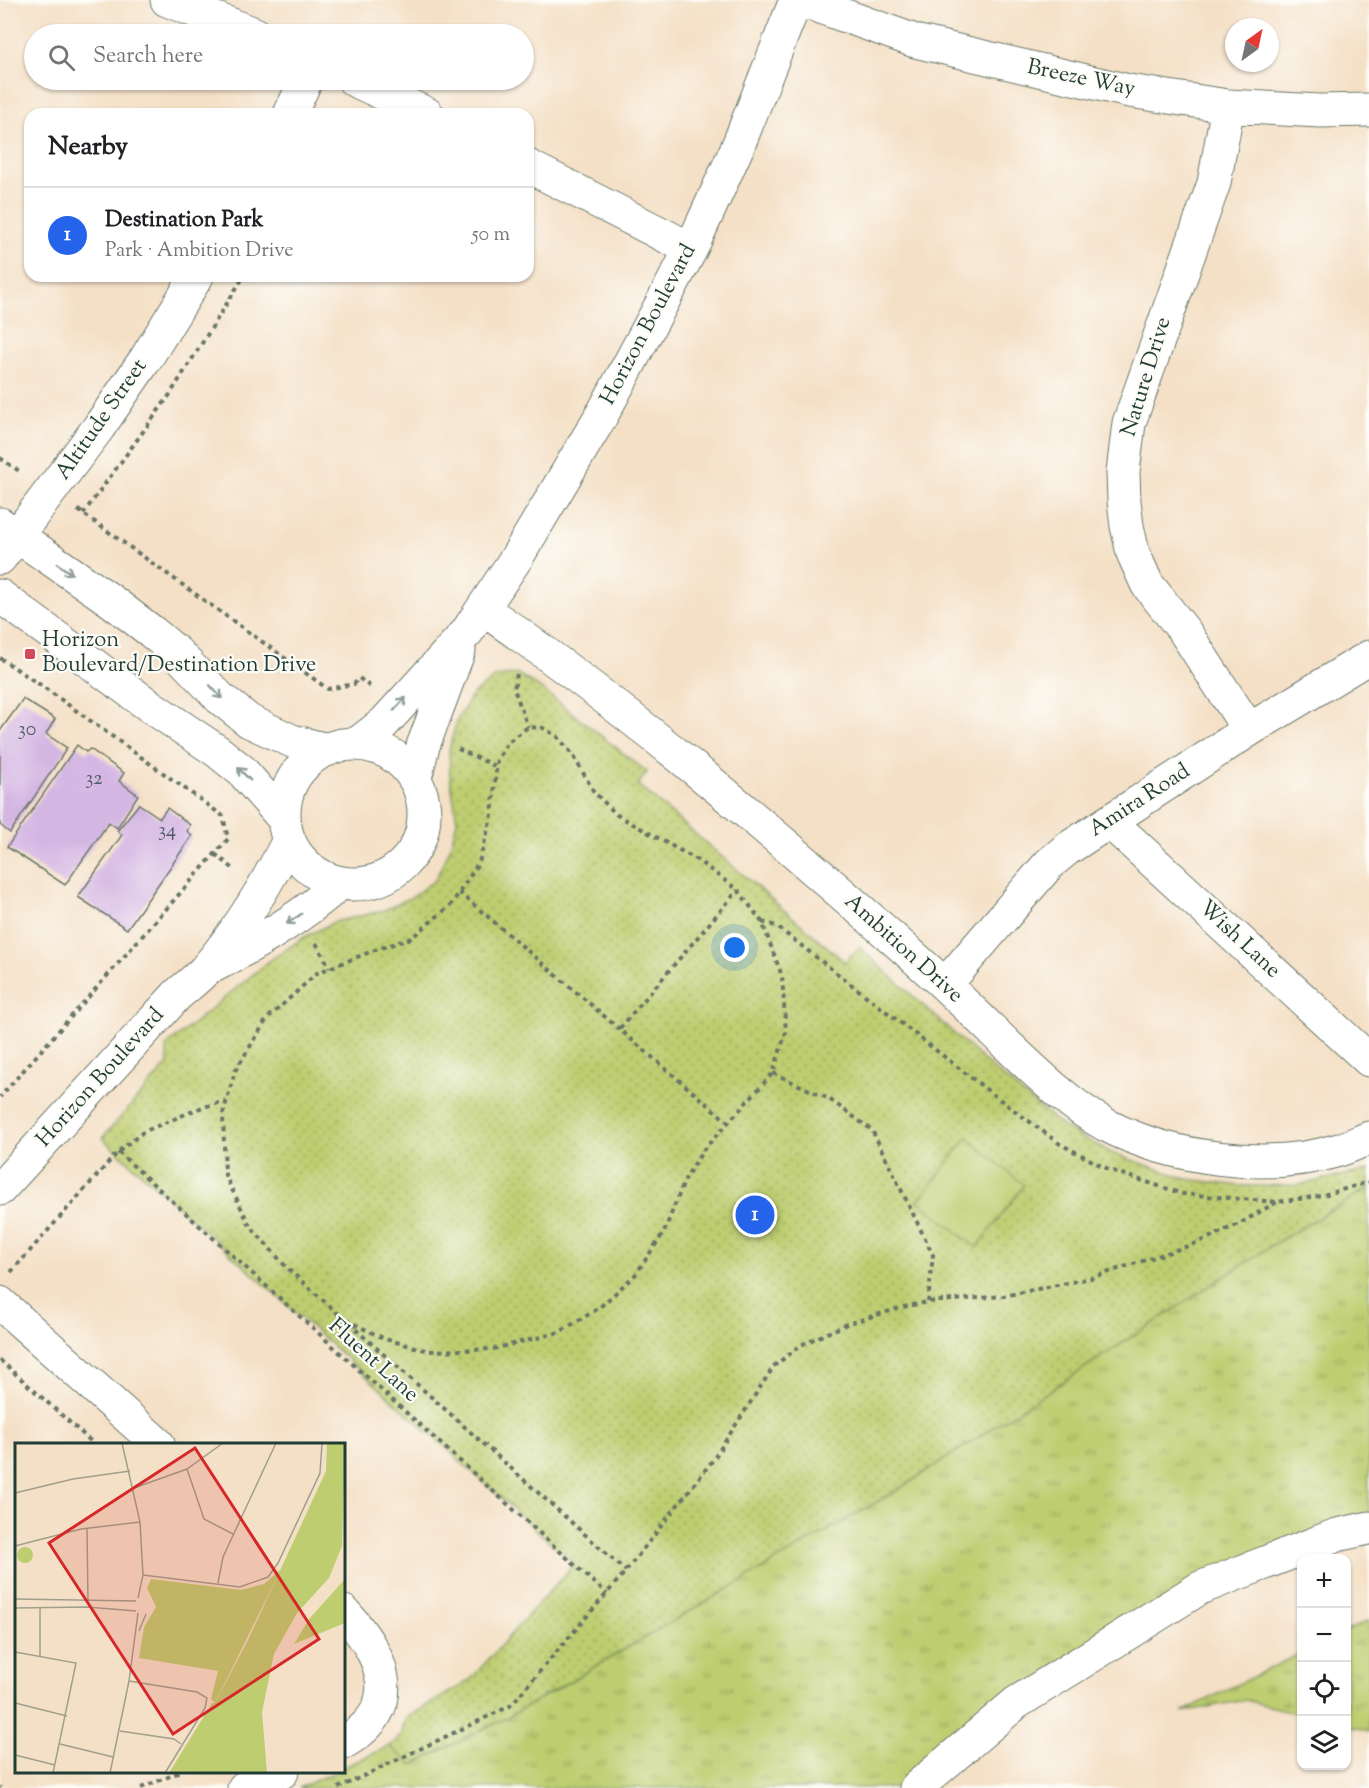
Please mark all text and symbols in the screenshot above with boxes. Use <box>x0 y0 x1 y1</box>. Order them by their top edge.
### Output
north arrow <box>1225 18 1279 72</box>
search box <box>24 24 534 90</box>
icon: search <box>45 41 78 74</box>
text: Search here <box>93 41 203 73</box>
street label: Breeze Way <box>1024 52 1138 106</box>
text: Nearby <box>48 129 128 166</box>
text: Destination Park <box>105 205 263 237</box>
text: 1 <box>64 221 71 250</box>
text: 50 m <box>472 221 510 250</box>
text: Park · Ambition Drive <box>105 237 293 266</box>
street label: Horizon Boulevard <box>593 239 705 411</box>
street label: Nature Drive <box>1114 313 1180 441</box>
street label: Altitude Street <box>48 352 156 487</box>
one-way arrow <box>57 563 73 575</box>
place label: Horizon Boulevard/Destination Drive <box>42 625 316 682</box>
marker: Horizon Boulevard/Destination Drive <box>23 647 37 661</box>
one-way arrow <box>208 685 223 700</box>
one-way arrow <box>393 697 407 712</box>
house number: 30 <box>18 716 36 745</box>
street label: Amira Road <box>1083 756 1197 846</box>
house number: 32 <box>85 765 103 794</box>
one-way arrow <box>236 767 251 782</box>
house number: 34 <box>158 817 176 846</box>
street label: Ambition Drive <box>836 887 970 1011</box>
street label: Wish Lane <box>1191 893 1287 987</box>
one-way arrow <box>286 913 303 926</box>
your location <box>720 933 749 962</box>
street label: Horizon Boulevard <box>29 1001 173 1155</box>
pin: 1 <box>736 1192 774 1238</box>
street label: Fluent Lane <box>321 1311 425 1411</box>
inset map <box>15 1443 345 1773</box>
map controls <box>1297 1554 1351 1770</box>
button: + <box>1297 1554 1351 1608</box>
button: − <box>1297 1608 1351 1662</box>
button: locate <box>1297 1662 1351 1716</box>
button: layers <box>1297 1716 1351 1770</box>

